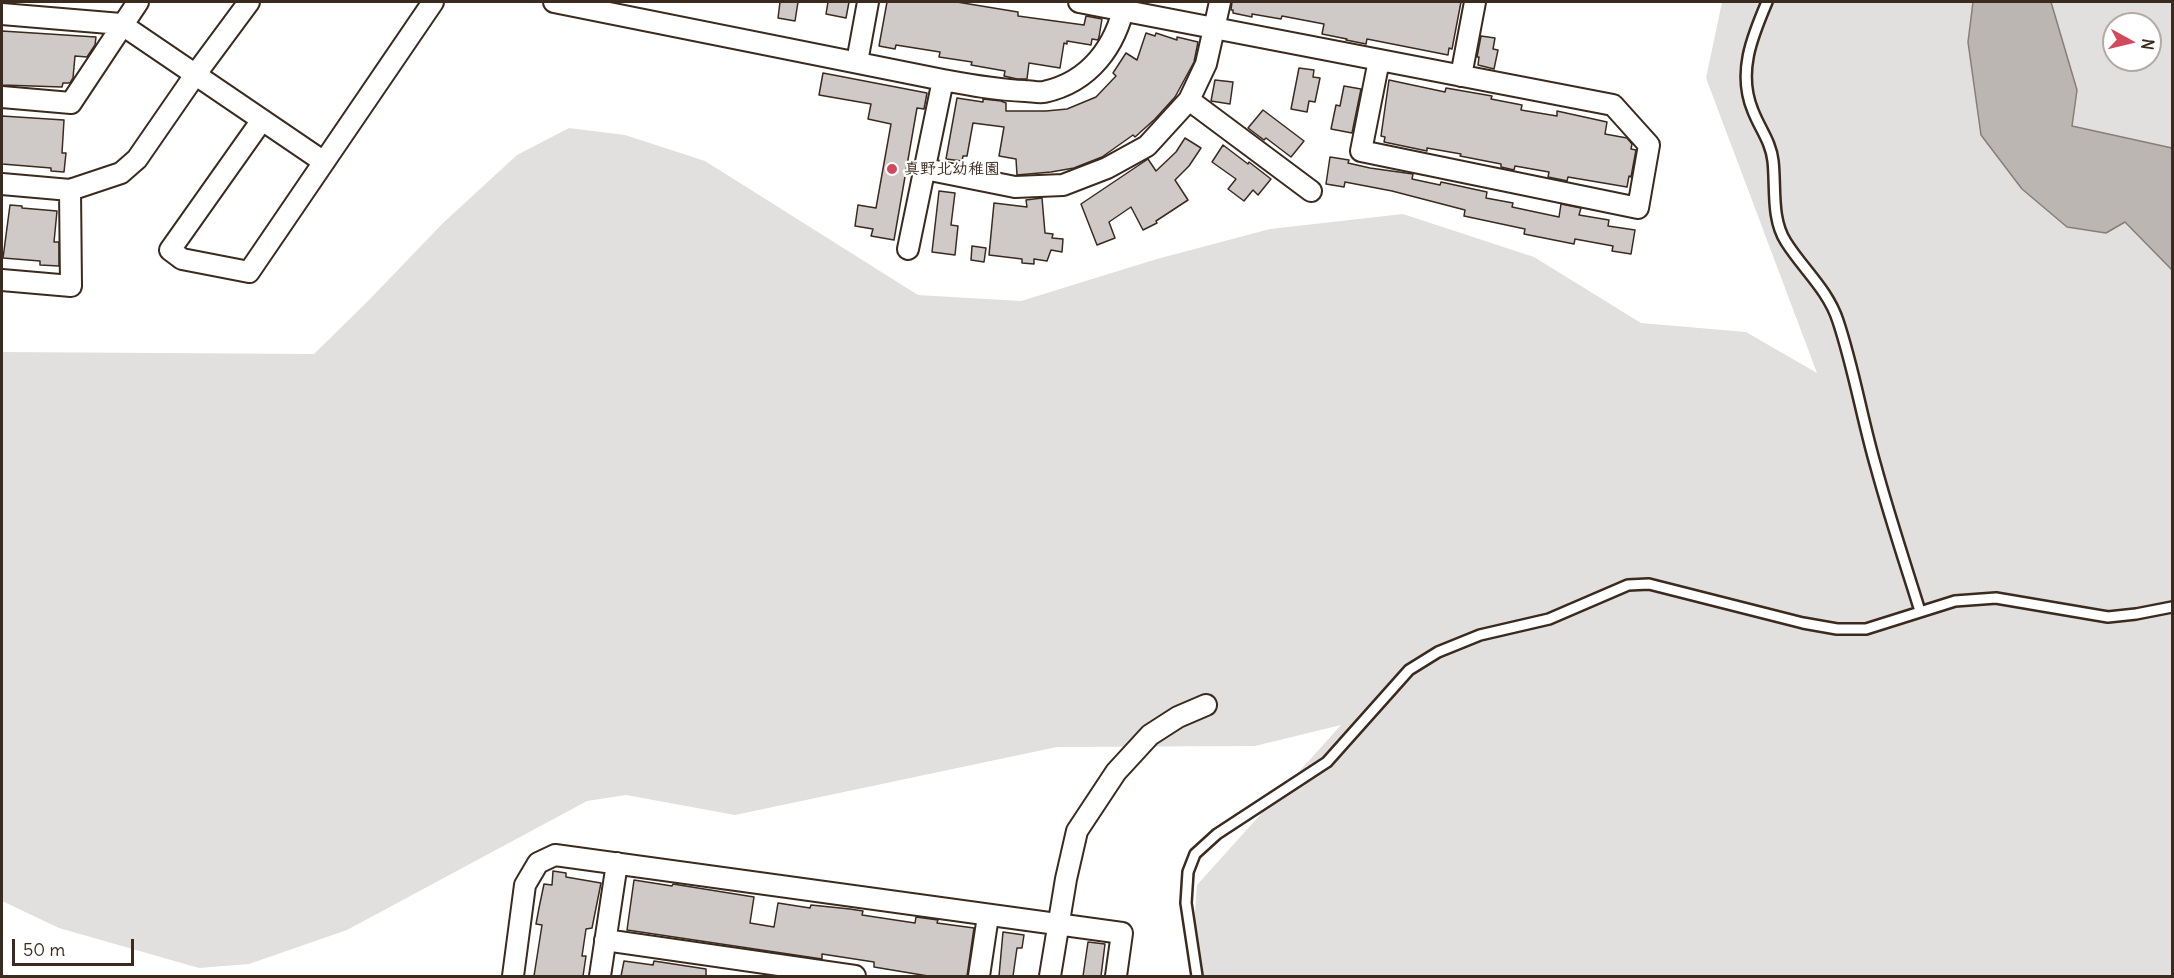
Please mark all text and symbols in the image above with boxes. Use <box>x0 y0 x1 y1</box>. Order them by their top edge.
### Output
north arrow <box>2102 12 2162 72</box>
text: N <box>2137 37 2159 51</box>
place label: 真野北幼稚園 <box>904 159 1000 179</box>
marker: 真野北幼稚園 <box>885 162 899 176</box>
scale bar <box>15 927 136 965</box>
text: 50 m <box>23 938 65 961</box>

